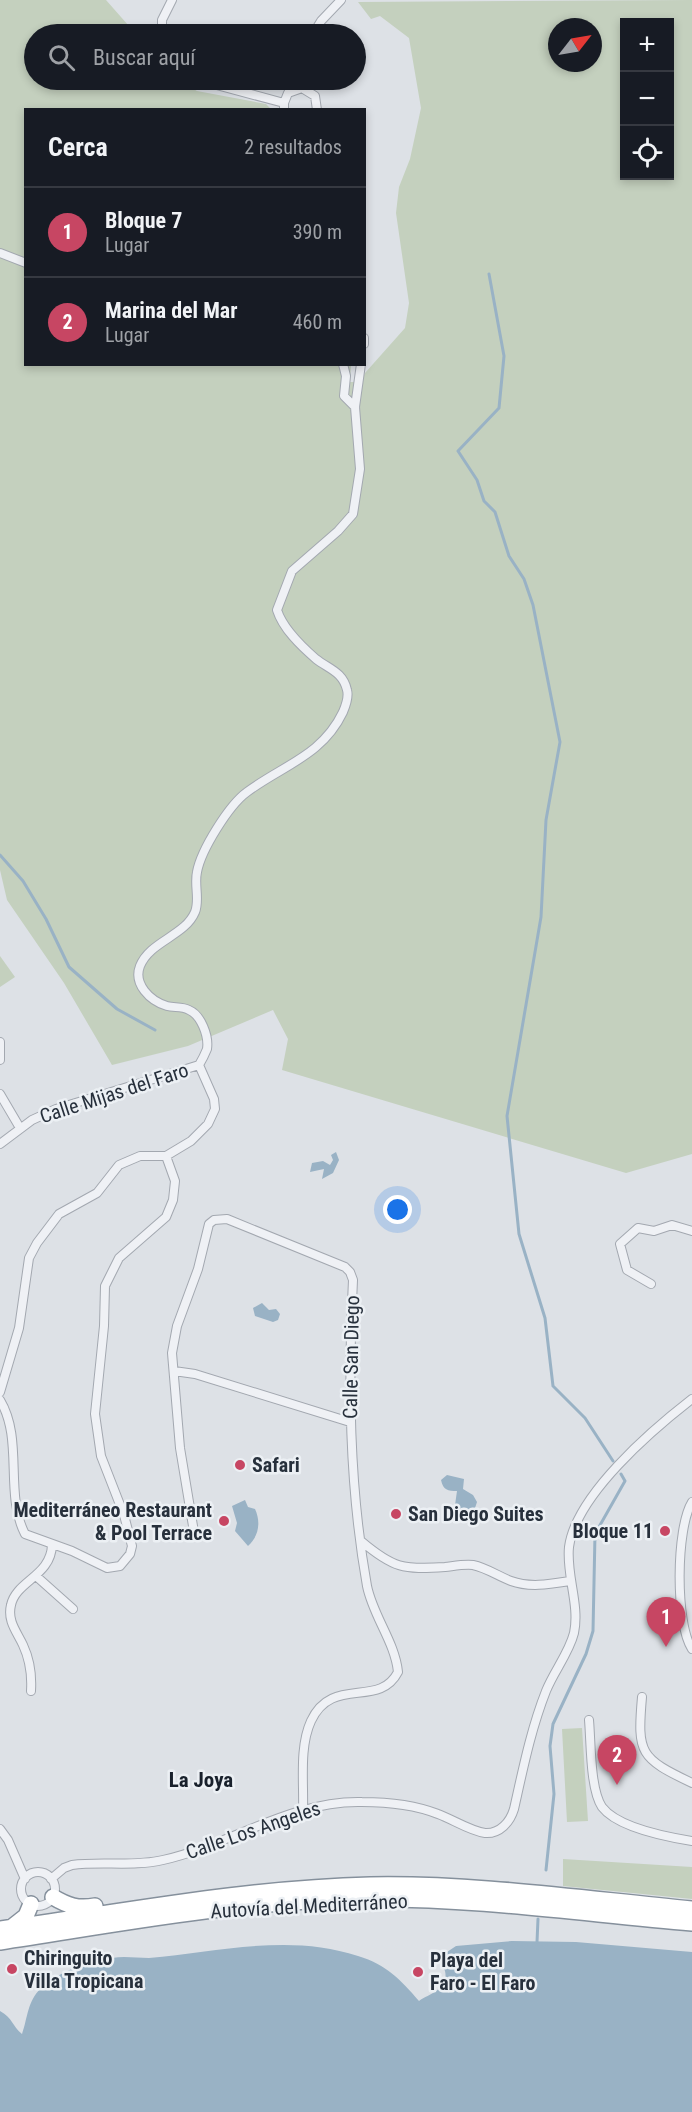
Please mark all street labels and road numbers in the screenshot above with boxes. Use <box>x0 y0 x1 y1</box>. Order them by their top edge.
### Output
street label: Calle Mijas del Faro <box>37 1058 191 1128</box>
street label: Calle San Diego <box>338 1295 364 1419</box>
street label: Calle Los Angeles <box>182 1796 324 1864</box>
street label: Autovía del Mediterráneo <box>210 1889 408 1923</box>

